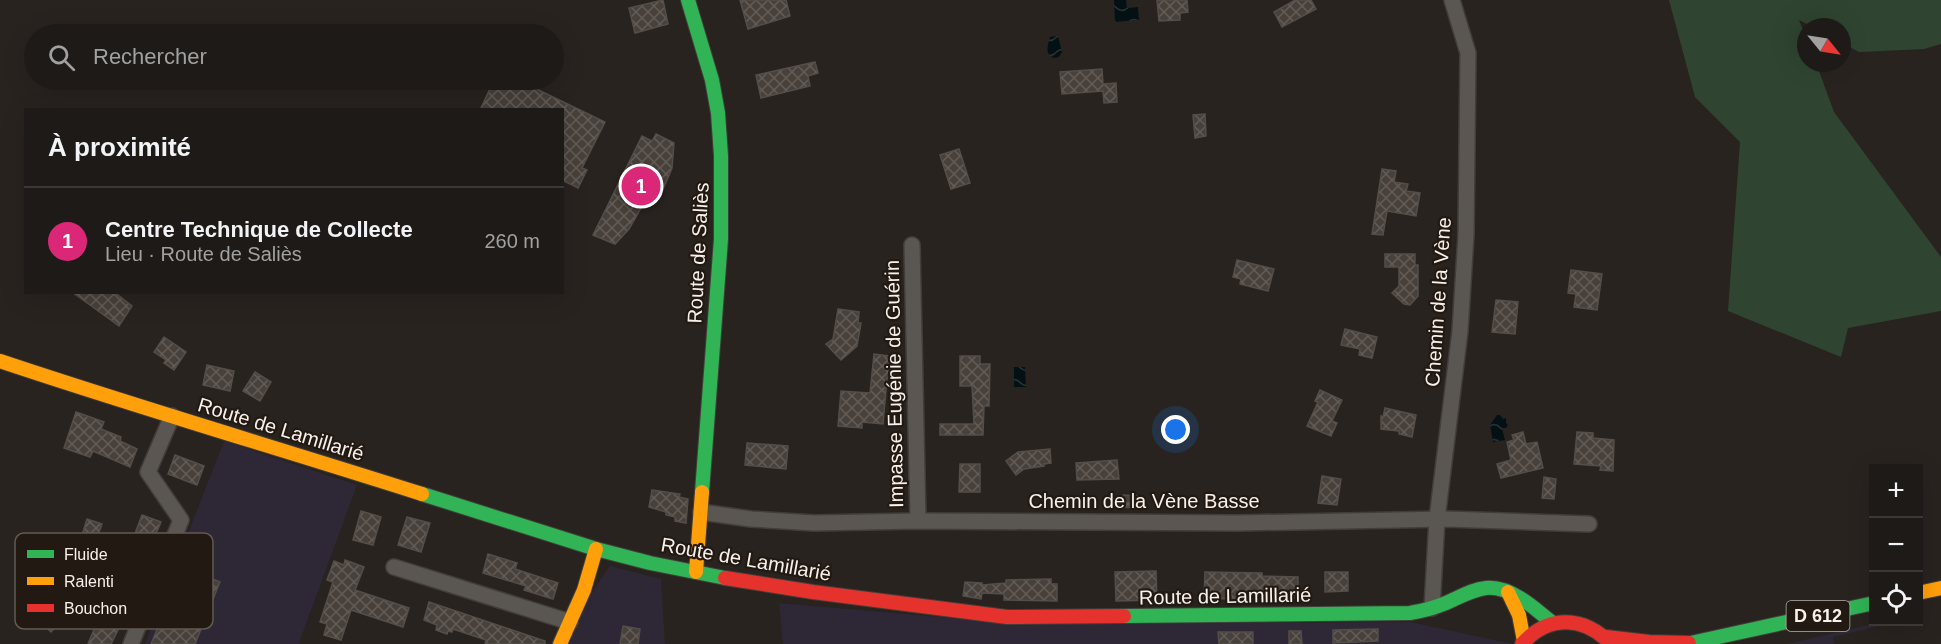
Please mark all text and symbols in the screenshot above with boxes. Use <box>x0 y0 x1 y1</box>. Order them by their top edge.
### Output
north arrow <box>1797 18 1851 72</box>
search box <box>24 24 564 90</box>
icon: search <box>45 41 78 74</box>
text: Rechercher <box>93 44 207 69</box>
text: À proximité <box>48 132 191 162</box>
pin: 1 <box>622 164 660 208</box>
street label: Route de Saliès <box>683 182 713 324</box>
street label: Chemin de la Vène <box>1421 216 1455 388</box>
text: Centre Technique de Collecte <box>105 217 413 242</box>
text: 1 <box>62 230 73 252</box>
text: 260 m <box>484 230 540 252</box>
text: Lieu · Route de Saliès <box>105 243 302 265</box>
street label: Impasse Eugénie de Guérin <box>881 260 907 508</box>
street label: Route de Lamillarié <box>195 393 367 465</box>
your location <box>1161 415 1190 444</box>
map controls <box>1869 464 1923 626</box>
button: + <box>1869 464 1923 518</box>
street label: Chemin de la Vène Basse <box>1028 490 1260 512</box>
button: − <box>1869 518 1923 572</box>
legend <box>15 533 213 629</box>
street label: Route de Lamillarié <box>659 533 833 585</box>
text: Fluide <box>64 546 108 563</box>
button: locate <box>1869 572 1923 626</box>
text: Ralenti <box>64 573 114 590</box>
street label: Route de Lamillarié <box>1139 583 1311 609</box>
text: Bouchon <box>64 600 127 617</box>
road number: D 612 <box>1786 601 1850 631</box>

